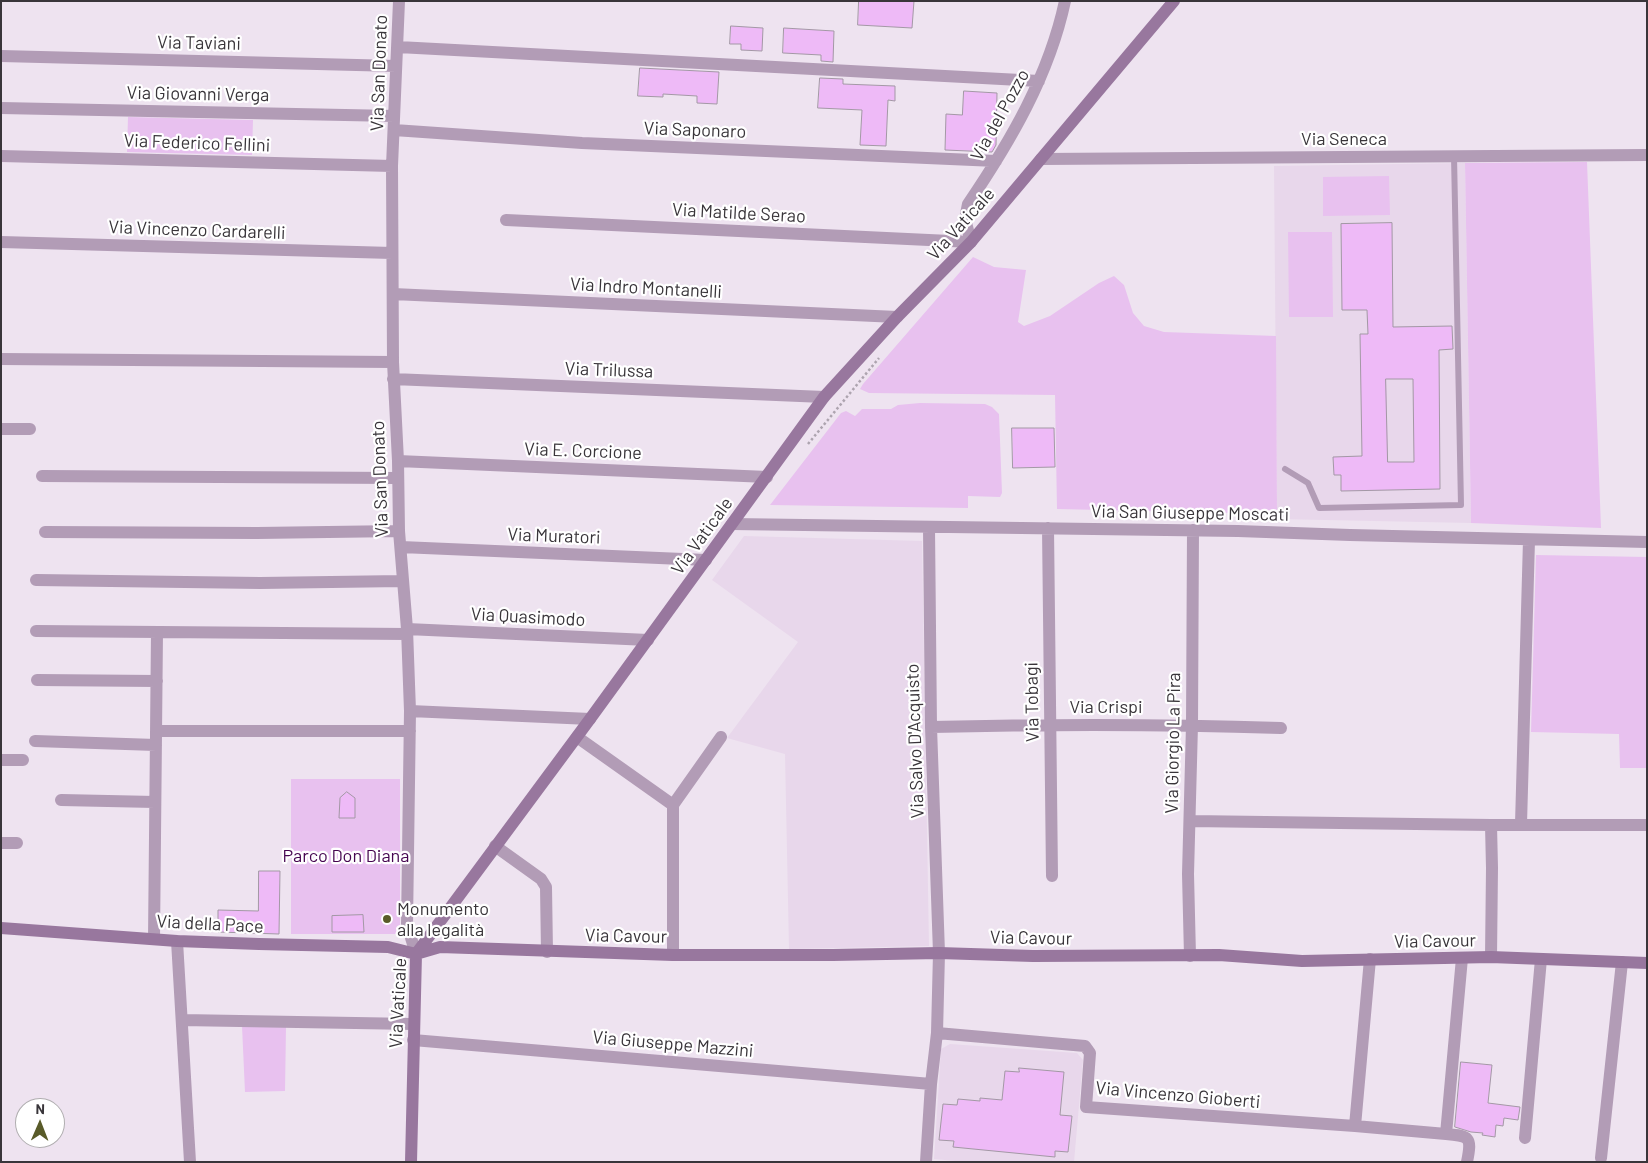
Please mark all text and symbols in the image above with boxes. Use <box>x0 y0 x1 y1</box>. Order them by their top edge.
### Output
street label: Via San Donato <box>366 14 392 132</box>
street label: Via Taviani <box>157 31 241 55</box>
street label: Via del Pozzo <box>966 66 1034 164</box>
street label: Via Giovanni Verga <box>126 82 270 106</box>
street label: Via Saponaro <box>643 117 747 143</box>
street label: Via Seneca <box>1301 128 1387 150</box>
street label: Via Federico Fellini <box>123 130 271 156</box>
street label: Via Vaticale <box>923 183 999 265</box>
street label: Via Matilde Serao <box>672 199 806 227</box>
street label: Via Vincenzo Cardarelli <box>108 216 286 244</box>
street label: Via Indro Montanelli <box>569 273 723 303</box>
street label: Via Trilussa <box>564 358 654 382</box>
street label: Via San Donato <box>367 420 393 538</box>
street label: Via E. Corcione <box>524 438 642 464</box>
street label: Via Vaticale <box>667 493 737 579</box>
street label: Via San Giuseppe Moscati <box>1091 500 1289 526</box>
street label: Via Muratori <box>507 524 601 548</box>
street label: Via Quasimodo <box>470 603 586 631</box>
street label: Via Tobagi <box>1021 662 1043 742</box>
street label: Via Salvo D'Acquisto <box>902 663 928 819</box>
street label: Via Giorgio La Pira <box>1161 672 1185 814</box>
street label: Via Crispi <box>1069 696 1143 718</box>
park label: Parco Don Diana <box>282 845 410 867</box>
place label: Monumento alla legalità <box>397 898 489 941</box>
street label: Via della Pace <box>156 910 264 938</box>
marker: Monumento alla legalità <box>381 913 393 925</box>
street label: Via Cavour <box>585 924 667 948</box>
street label: Via Cavour <box>990 926 1072 950</box>
street label: Via Cavour <box>1394 929 1476 953</box>
street label: Via Vaticale <box>385 957 411 1049</box>
street label: Via Giuseppe Mazzini <box>592 1026 754 1062</box>
street label: Via Vincenzo Gioberti <box>1095 1077 1261 1113</box>
north arrow <box>15 1098 65 1148</box>
text: N <box>35 1100 45 1117</box>

